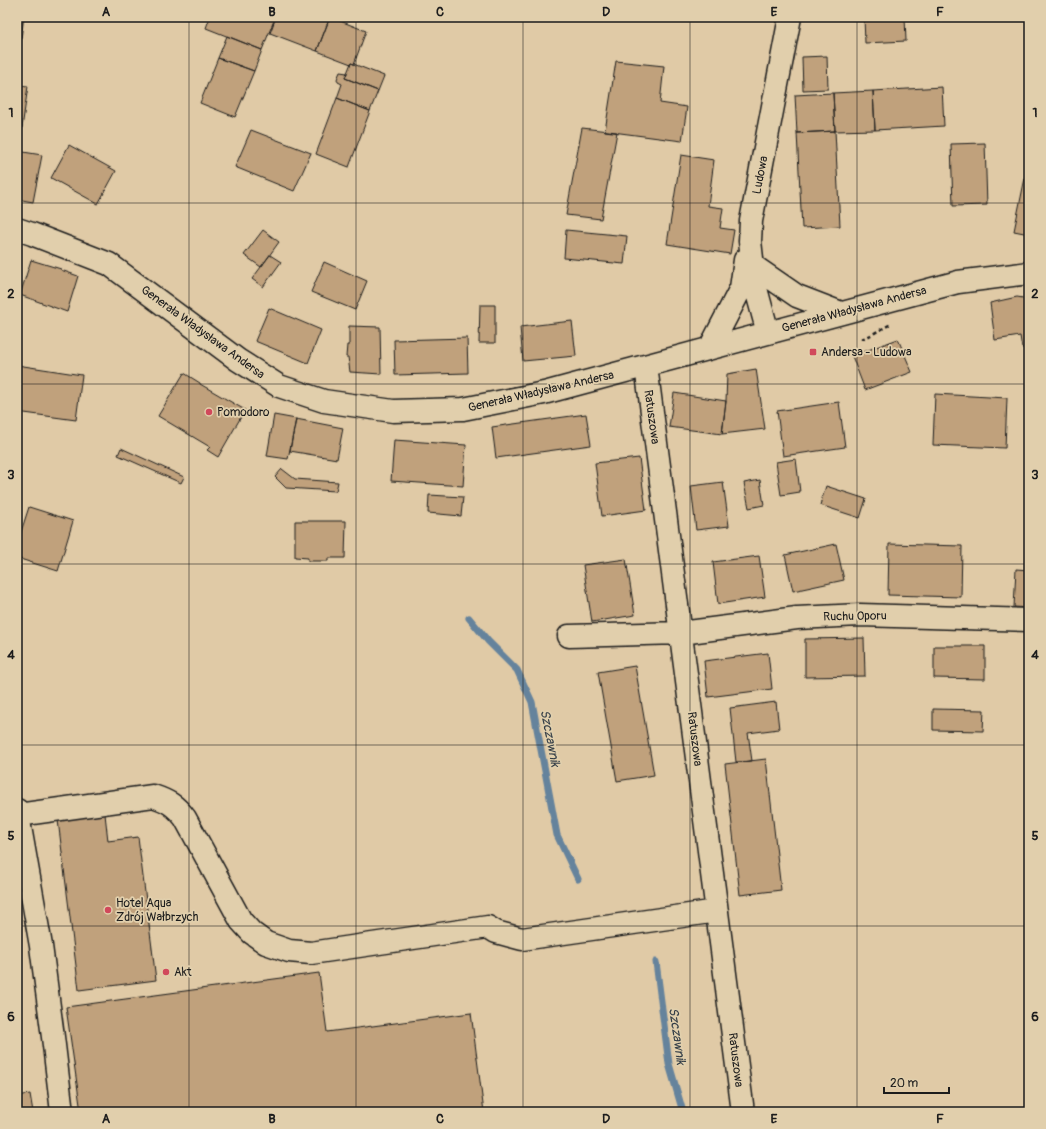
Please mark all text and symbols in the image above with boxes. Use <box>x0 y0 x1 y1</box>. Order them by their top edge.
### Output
text: A <box>102 4 111 20</box>
text: B <box>268 4 276 20</box>
text: C <box>436 4 444 20</box>
text: D <box>602 4 610 20</box>
text: E <box>771 4 778 20</box>
text: F <box>936 4 944 20</box>
text: 1 <box>8 105 14 121</box>
text: 1 <box>1032 105 1038 121</box>
street label: Ludowa <box>749 154 772 195</box>
street label: Generała Władysława Andersa <box>138 283 268 383</box>
street label: Generała Władysława Andersa <box>780 283 928 336</box>
text: 2 <box>7 286 15 302</box>
text: 2 <box>1031 286 1039 302</box>
place label: Andersa - Ludowa <box>821 345 912 360</box>
marker: Andersa - Ludowa <box>808 347 818 357</box>
street label: Generała Władysława Andersa <box>467 367 616 416</box>
street label: Ratuszowa <box>640 389 663 446</box>
place label: Pomodoro <box>217 405 270 420</box>
marker: Pomodoro <box>204 407 214 417</box>
text: 3 <box>7 467 15 483</box>
text: 3 <box>1031 467 1039 483</box>
street label: Ruchu Oporu <box>823 608 887 625</box>
text: 4 <box>7 647 15 663</box>
text: 4 <box>1031 647 1039 663</box>
water label: Szczawnik <box>537 708 564 770</box>
street label: Ratuszowa <box>684 711 705 768</box>
text: 5 <box>7 828 15 844</box>
text: 5 <box>1031 828 1039 844</box>
place label: Hotel Aqua Zdrój Wałbrzych <box>116 896 199 925</box>
marker: Hotel Aqua Zdrój Wałbrzych <box>103 905 113 915</box>
place label: Akt <box>174 965 192 980</box>
marker: Akt <box>161 967 171 977</box>
water label: Szczawnik <box>665 1006 689 1067</box>
text: 6 <box>7 1009 15 1025</box>
text: 6 <box>1031 1009 1039 1025</box>
street label: Ratuszowa <box>725 1032 746 1089</box>
scale bar <box>884 1069 949 1095</box>
text: 20 m <box>890 1076 919 1091</box>
text: A <box>102 1111 111 1127</box>
text: B <box>268 1111 276 1127</box>
text: C <box>436 1111 444 1127</box>
text: D <box>602 1111 610 1127</box>
text: E <box>771 1111 778 1127</box>
text: F <box>936 1111 944 1127</box>

